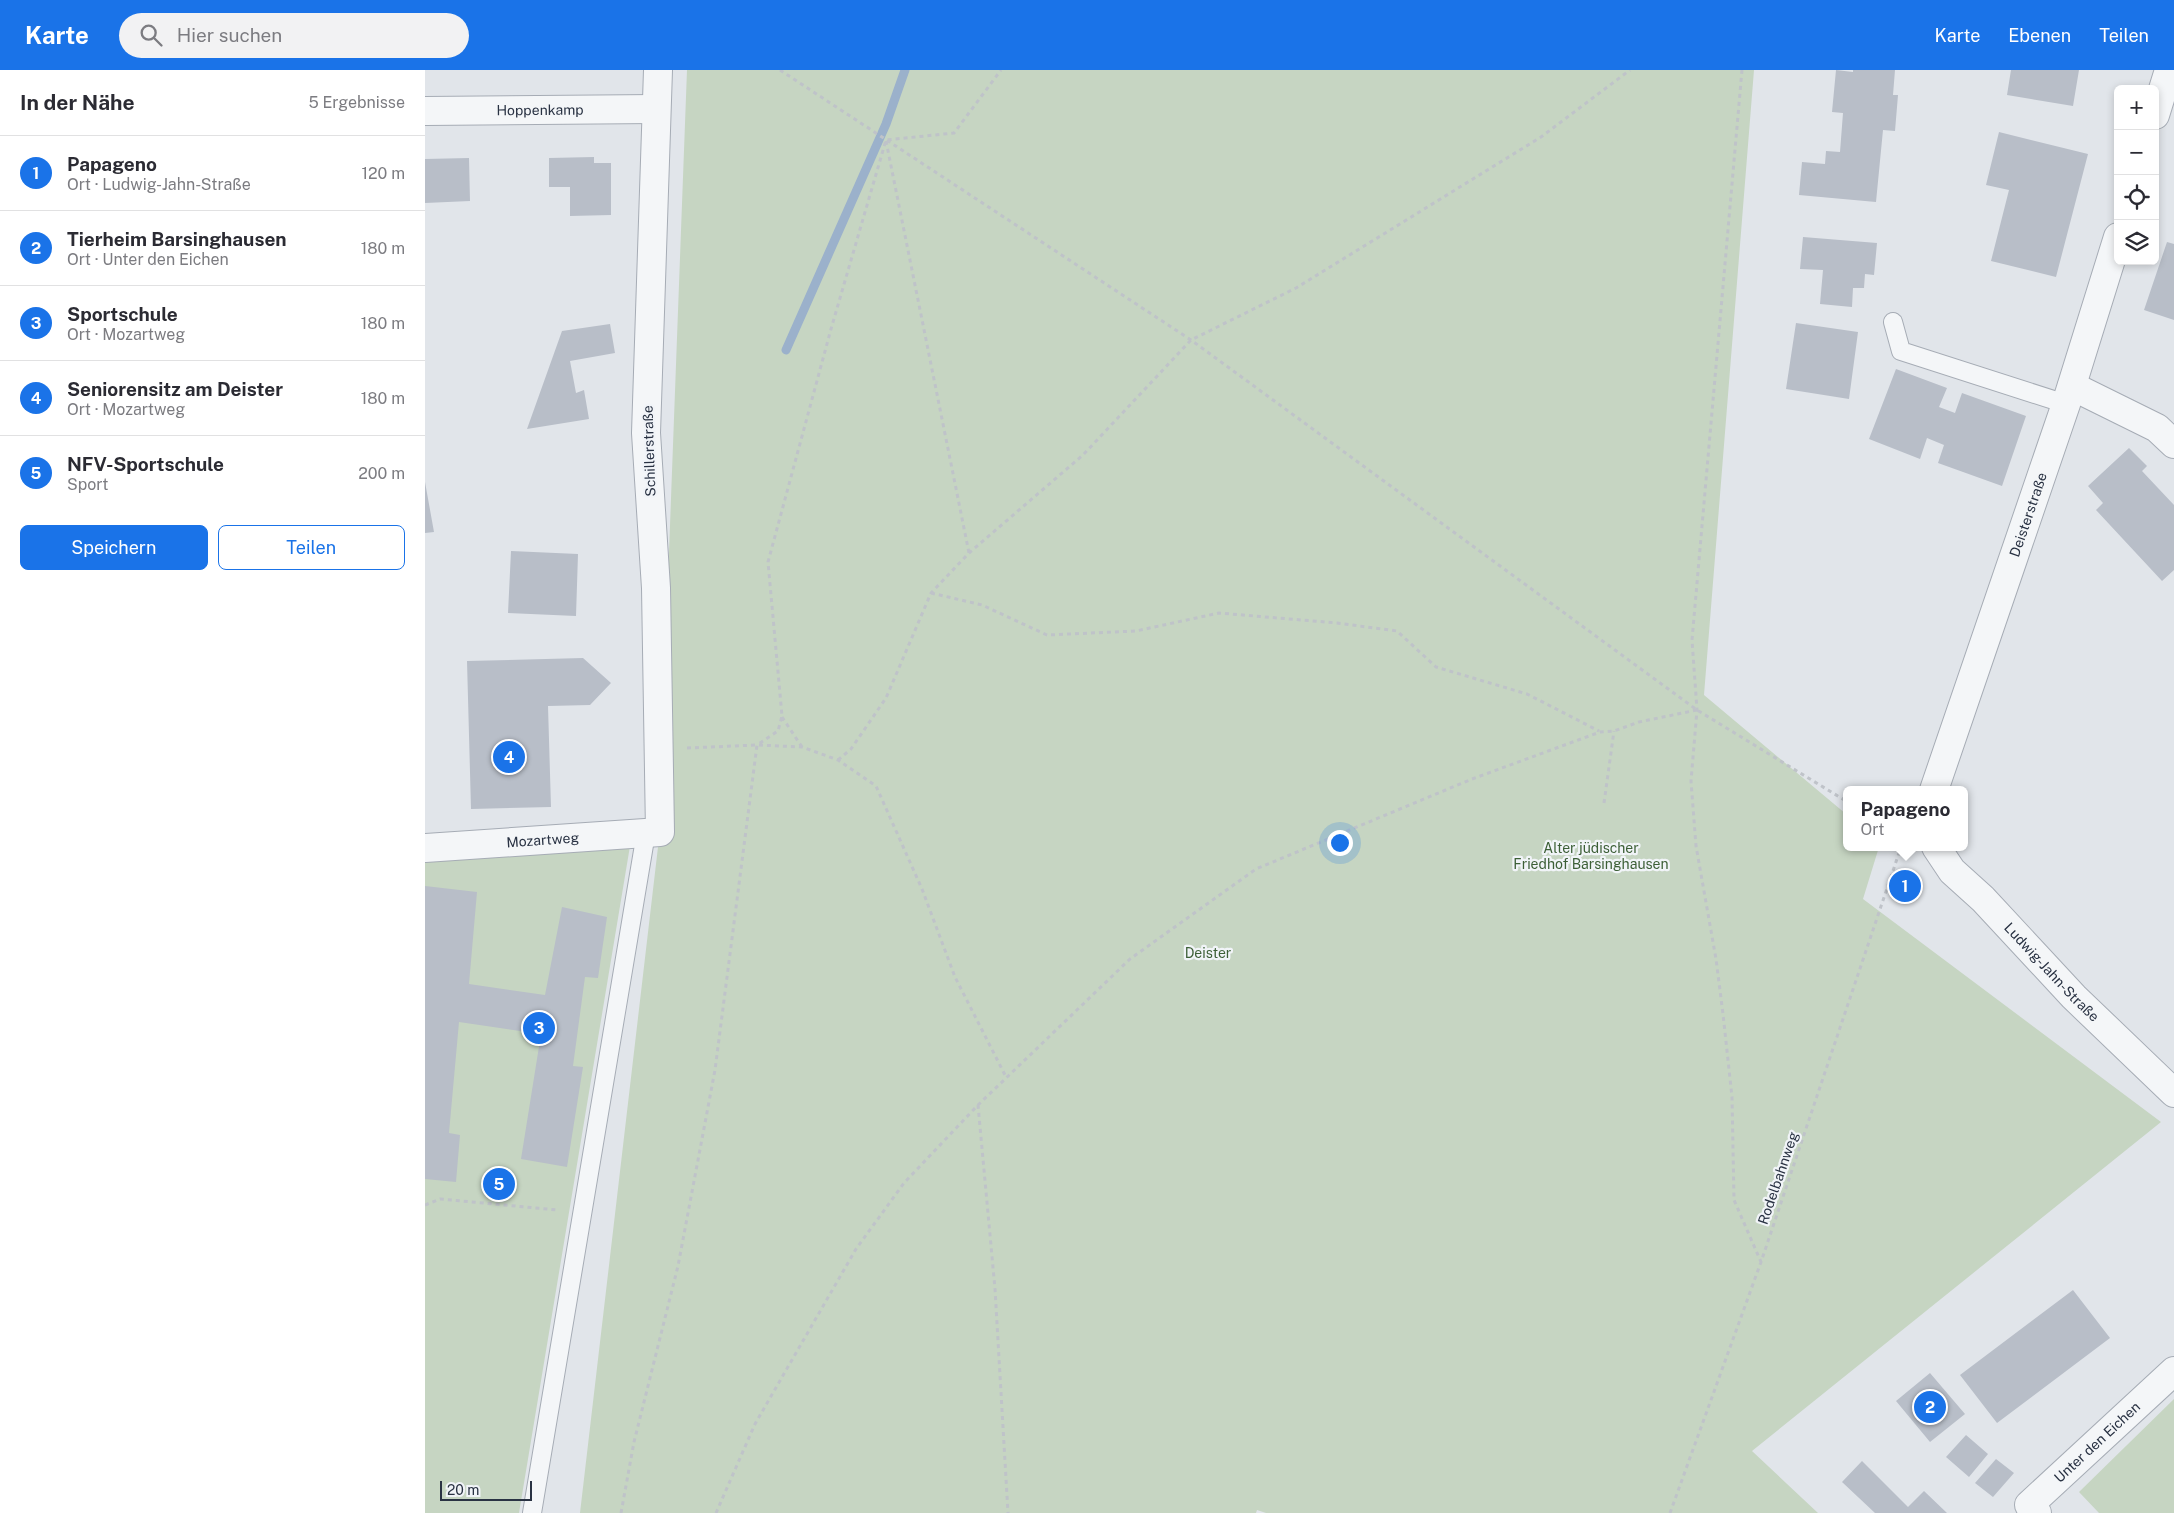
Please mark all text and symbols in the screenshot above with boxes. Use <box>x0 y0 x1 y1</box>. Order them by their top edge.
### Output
search box <box>119 13 469 58</box>
text: Karte <box>25 21 89 49</box>
icon: search <box>137 21 165 49</box>
text: Hier suchen <box>177 24 282 46</box>
text: Karte <box>1935 25 1980 46</box>
text: Ebenen <box>2008 25 2071 46</box>
text: Teilen <box>2099 25 2149 46</box>
map controls <box>2114 85 2159 265</box>
button: + <box>2114 85 2159 130</box>
text: In der Nähe <box>20 90 135 115</box>
text: 5 Ergebnisse <box>308 93 405 112</box>
street label: Hoppenkamp <box>496 102 584 118</box>
button: − <box>2114 130 2159 175</box>
text: Papageno <box>67 153 157 175</box>
text: 1 <box>33 164 39 183</box>
text: 120 m <box>361 164 405 183</box>
text: Ort · Ludwig-Jahn-Straße <box>67 175 251 194</box>
button: locate <box>2114 175 2159 220</box>
button: layers <box>2114 220 2159 265</box>
text: Tierheim Barsinghausen <box>67 228 287 250</box>
text: 2 <box>31 239 41 258</box>
text: 180 m <box>361 239 405 258</box>
text: Ort · Unter den Eichen <box>67 250 229 269</box>
text: Sportschule <box>67 303 178 325</box>
text: 3 <box>31 314 41 333</box>
text: 180 m <box>361 314 405 333</box>
text: Ort · Mozartweg <box>67 325 185 344</box>
text: Seniorensitz am Deister <box>67 378 283 400</box>
text: 4 <box>31 389 41 408</box>
text: 180 m <box>361 389 405 408</box>
text: Ort · Mozartweg <box>67 400 185 419</box>
street label: Schillerstraße <box>639 405 659 497</box>
text: NFV-Sportschule <box>67 453 224 475</box>
text: 5 <box>31 464 41 483</box>
text: 200 m <box>358 464 405 483</box>
street label: Deisterstraße <box>2006 470 2050 559</box>
text: Sport <box>67 475 109 494</box>
button: Speichern <box>20 525 208 570</box>
button: Teilen <box>218 525 405 570</box>
pin: 4 <box>493 738 525 776</box>
popup <box>1843 786 1968 851</box>
text: Papageno <box>1861 798 1950 820</box>
text: Ort <box>1861 820 1884 839</box>
street label: Mozartweg <box>506 830 580 850</box>
your location <box>1327 830 1353 856</box>
park label: Alter jüdischer Friedhof Barsinghausen <box>1513 840 1669 872</box>
pin: 1 <box>1889 867 1921 905</box>
street label: Ludwig-Jahn-Straße <box>2001 919 2102 1025</box>
park label: Deister <box>1185 945 1231 961</box>
pin: 3 <box>523 1009 555 1047</box>
street label: Rodelbahnweg <box>1755 1129 1801 1226</box>
pin: 5 <box>483 1165 515 1203</box>
pin: 2 <box>1914 1388 1946 1426</box>
street label: Unter den Eichen <box>2051 1399 2143 1486</box>
scale bar <box>440 1478 533 1501</box>
text: 20 m <box>447 1482 479 1498</box>

